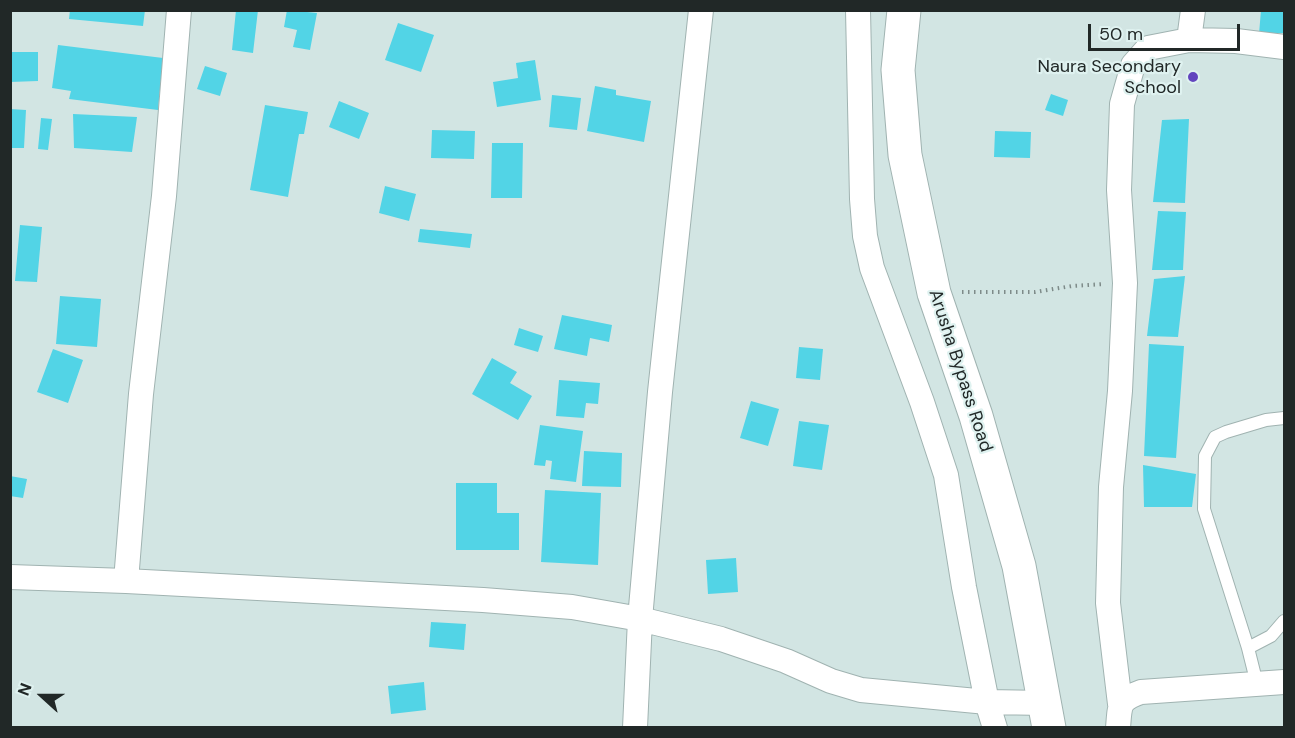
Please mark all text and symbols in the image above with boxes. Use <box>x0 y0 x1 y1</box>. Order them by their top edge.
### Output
scale bar <box>1091 12 1242 50</box>
text: 50 m <box>1099 22 1143 46</box>
place label: Naura Secondary School <box>1038 56 1181 98</box>
marker: Naura Secondary School <box>1186 70 1200 84</box>
street label: Arusha Bypass Road <box>924 287 996 455</box>
north arrow <box>12 666 72 726</box>
text: N <box>13 680 37 699</box>

